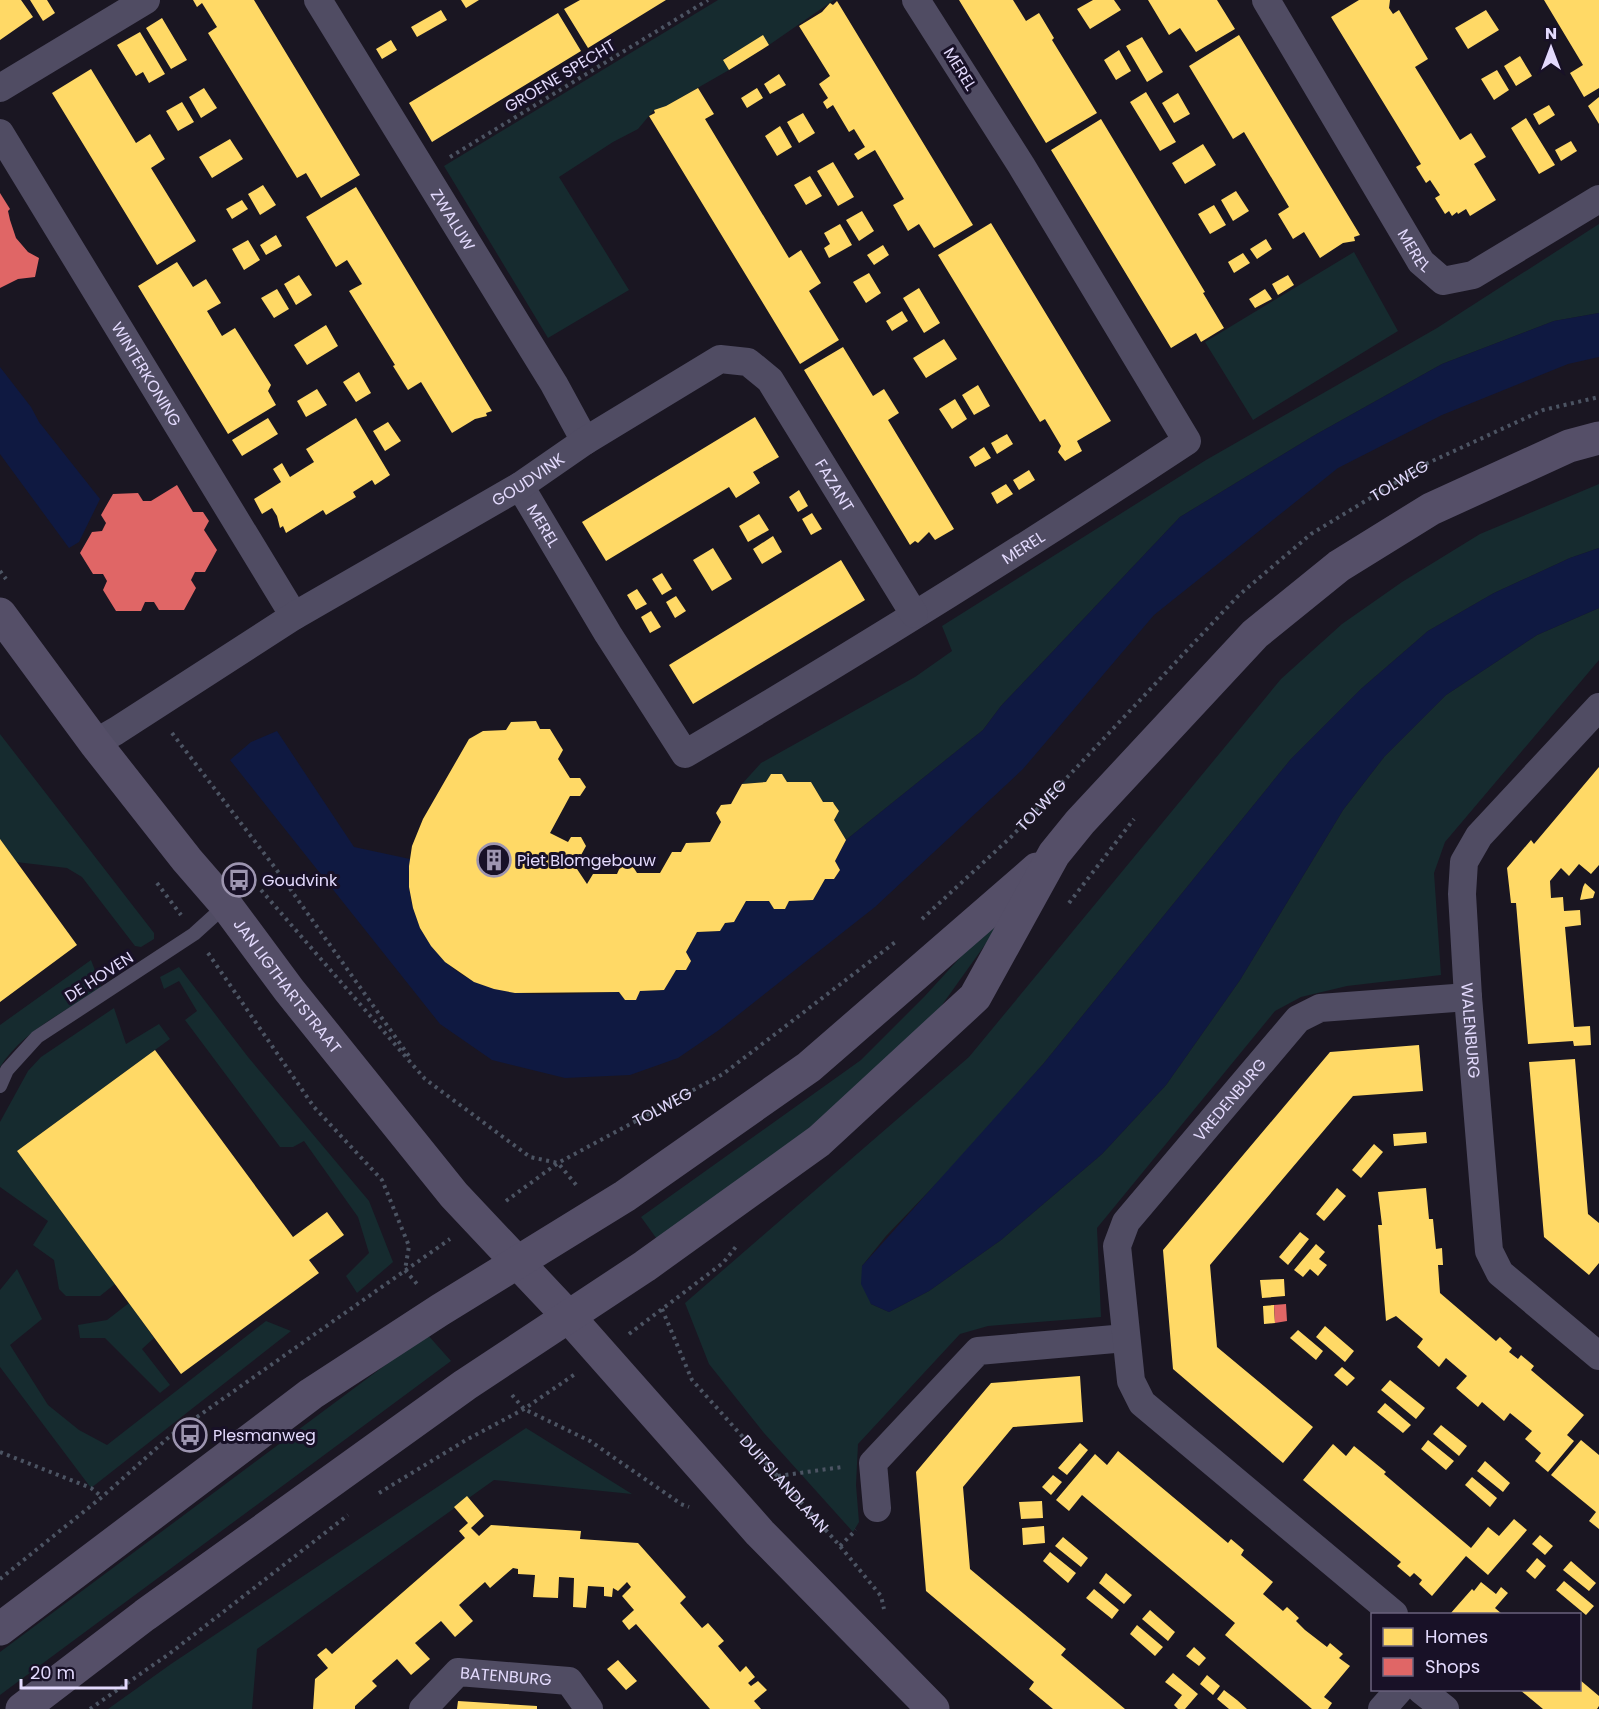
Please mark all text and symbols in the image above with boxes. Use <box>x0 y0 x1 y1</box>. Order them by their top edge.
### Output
north arrow <box>1521 18 1581 78</box>
text: N <box>1545 22 1557 45</box>
street label: GROENE SPECHT <box>500 34 620 118</box>
street label: MEREL <box>938 43 982 95</box>
street label: ZWALUW <box>425 185 481 255</box>
street label: MEREL <box>1392 224 1436 277</box>
street label: WINTERKONING <box>106 317 187 430</box>
street label: GOUDVINK <box>487 447 569 512</box>
street label: FAZANT <box>810 454 860 516</box>
street label: TOLWEG <box>1366 454 1433 507</box>
street label: MEREL <box>522 500 565 552</box>
street label: MEREL <box>997 525 1049 570</box>
street label: TOLWEG <box>1011 774 1072 836</box>
building icon: Piet Blomgebouw <box>476 842 512 878</box>
place label: Piet Blomgebouw <box>517 849 656 872</box>
bus stop icon: Goudvink <box>221 862 257 898</box>
place label: Goudvink <box>262 869 338 892</box>
street label: JAN LIGTHARTSTRAAT <box>228 913 347 1058</box>
street label: DE HOVEN <box>60 946 138 1008</box>
street label: WALENBURG <box>1456 982 1486 1079</box>
street label: VREDENBURG <box>1188 1053 1272 1146</box>
street label: TOLWEG <box>629 1081 696 1132</box>
bus stop icon: Plesmanweg <box>172 1417 208 1453</box>
place label: Plesmanweg <box>213 1424 316 1447</box>
street label: DUITSLANDLAAN <box>735 1430 834 1538</box>
legend <box>1371 1613 1581 1691</box>
text: Homes <box>1425 1624 1488 1649</box>
scale bar <box>21 1652 126 1690</box>
text: Shops <box>1425 1654 1480 1679</box>
text: 20 m <box>30 1660 75 1685</box>
street label: BATENBURG <box>459 1661 552 1691</box>

